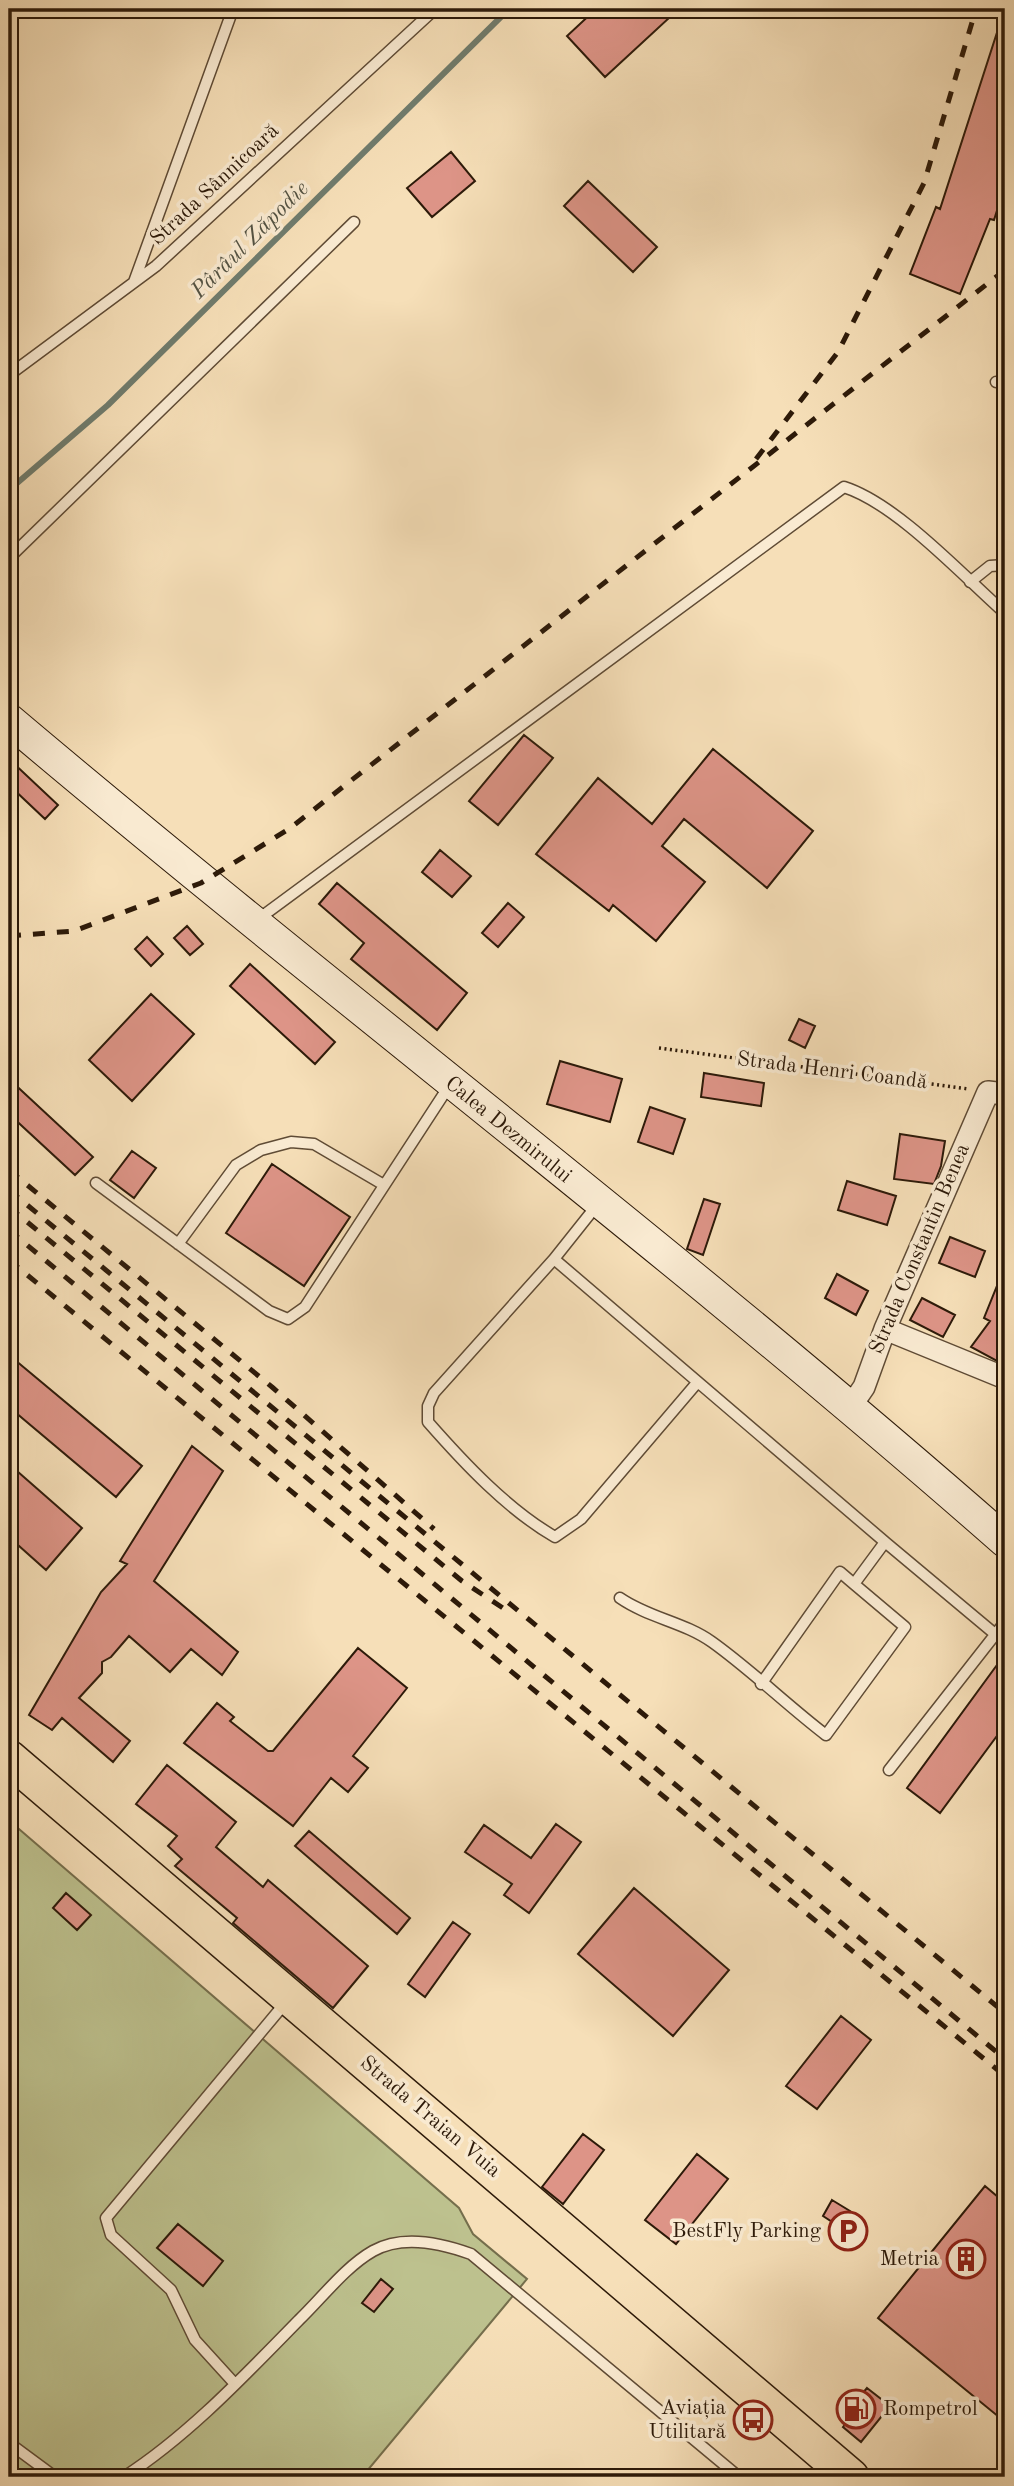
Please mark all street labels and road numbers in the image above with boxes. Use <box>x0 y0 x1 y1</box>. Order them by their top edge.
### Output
street label: Strada Sânnicoară <box>147 120 283 250</box>
street label: Strada Henri Coandă <box>736 1049 928 1093</box>
street label: Calea Dezmirului <box>441 1073 575 1187</box>
street label: Strada Constantin Benea <box>866 1141 974 1357</box>
street label: Strada Traian Vuia <box>356 2052 504 2182</box>

